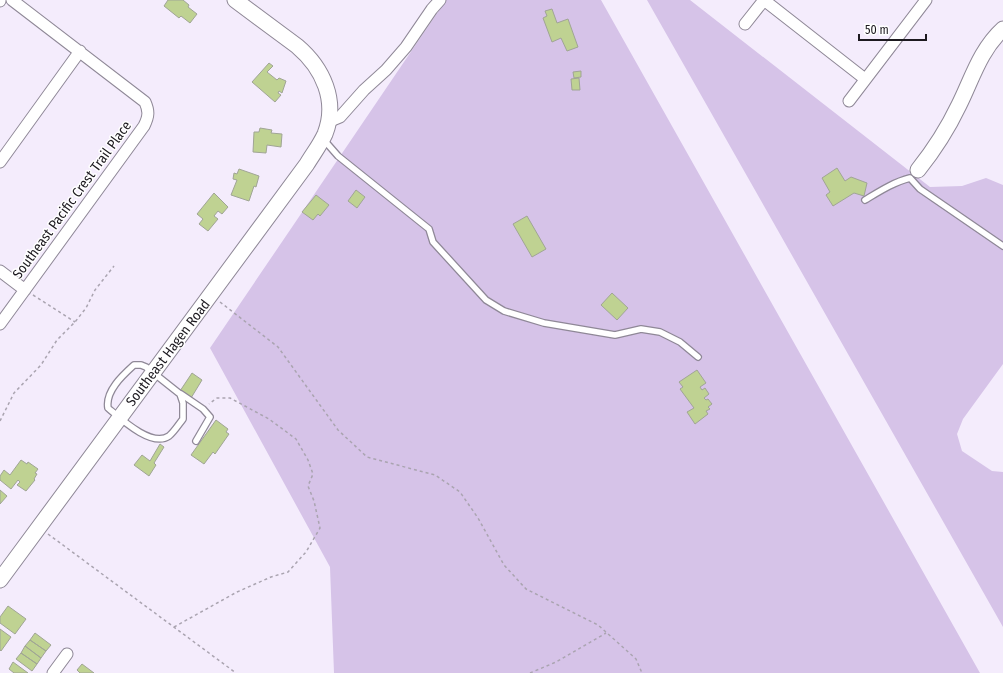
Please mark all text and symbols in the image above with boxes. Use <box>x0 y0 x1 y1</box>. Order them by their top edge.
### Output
scale bar <box>859 16 926 42</box>
text: 50 m <box>865 23 889 37</box>
street label: Southeast Pacific Crest Trail Place <box>9 118 135 282</box>
street label: Southeast Hagen Road <box>122 296 214 410</box>

